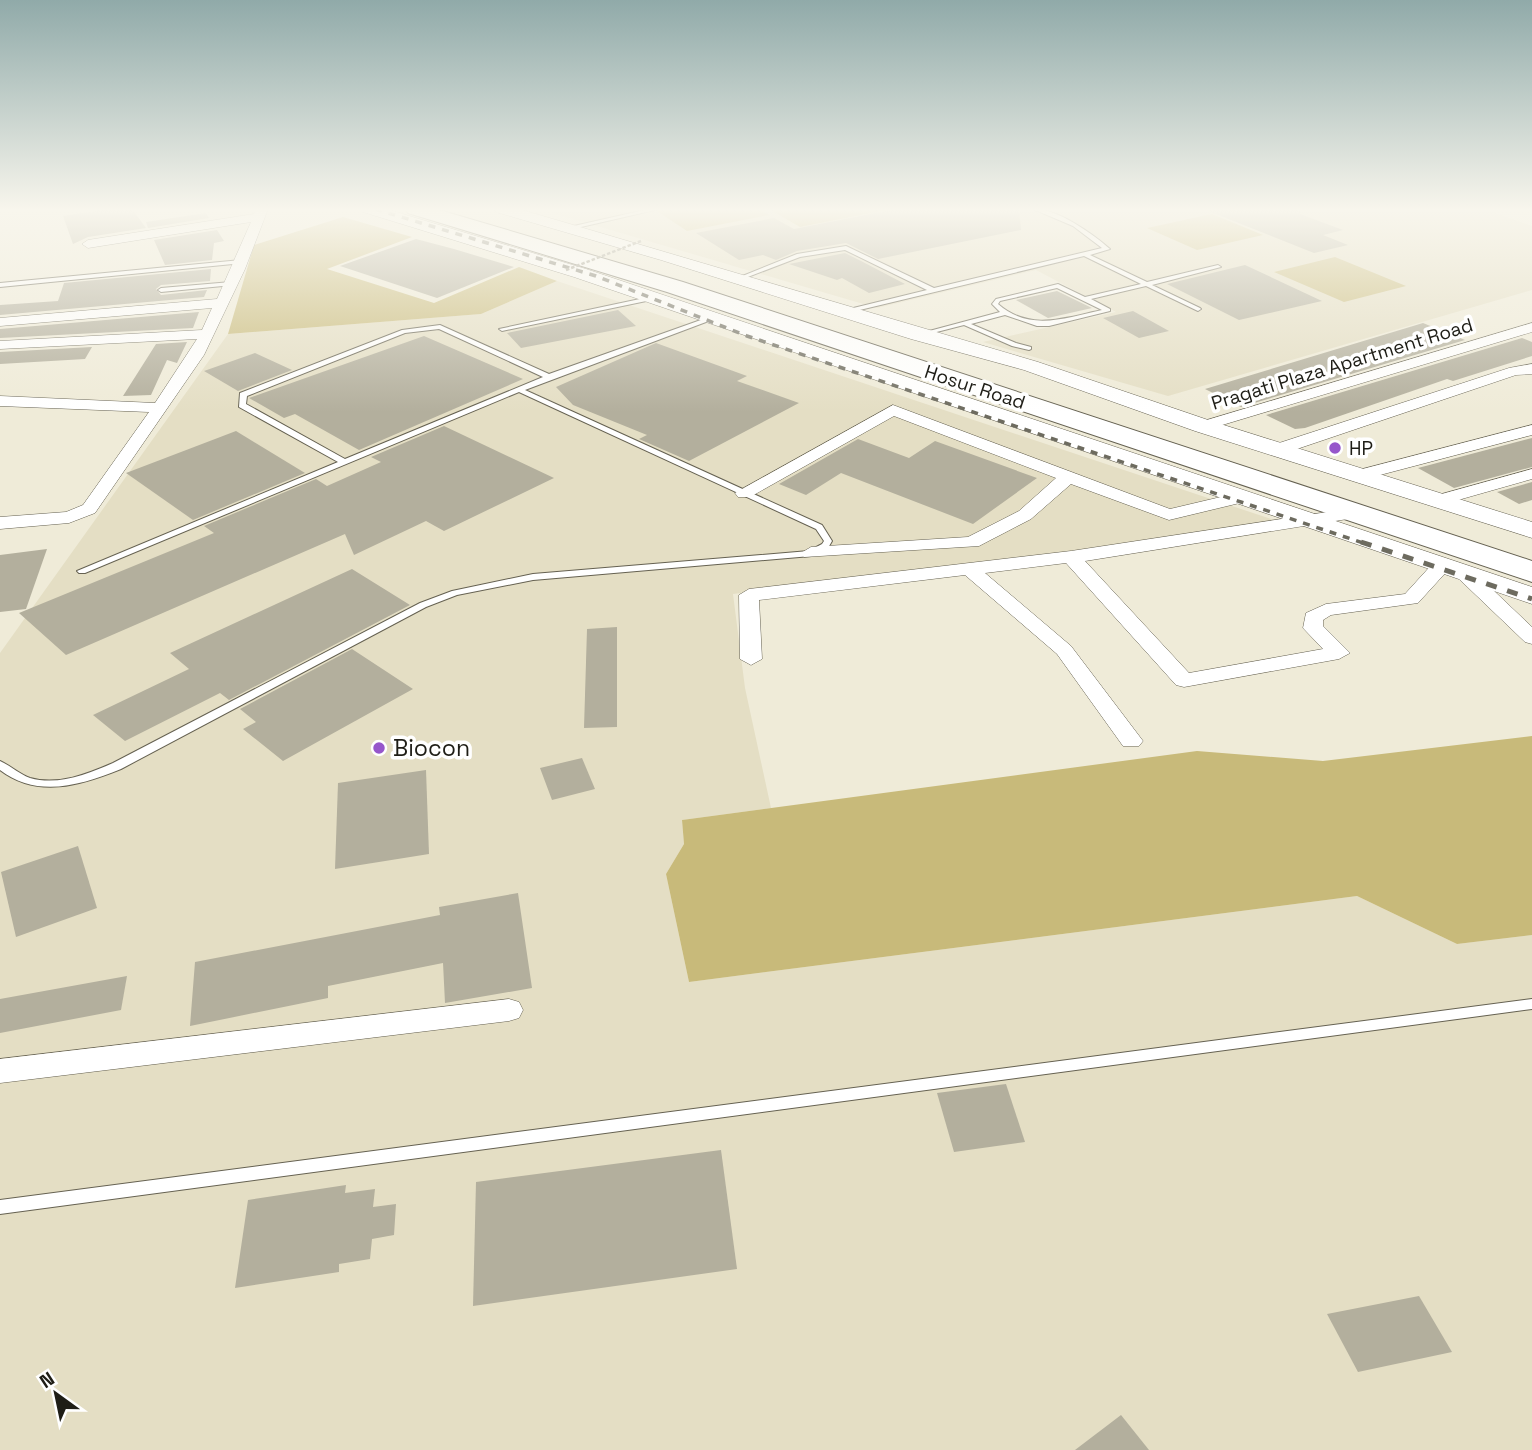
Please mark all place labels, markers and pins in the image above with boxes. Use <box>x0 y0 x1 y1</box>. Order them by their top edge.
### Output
place label: HP <box>1349 436 1373 461</box>
marker: HP <box>1327 440 1343 456</box>
place label: Biocon <box>393 733 470 763</box>
marker: Biocon <box>371 740 387 756</box>

